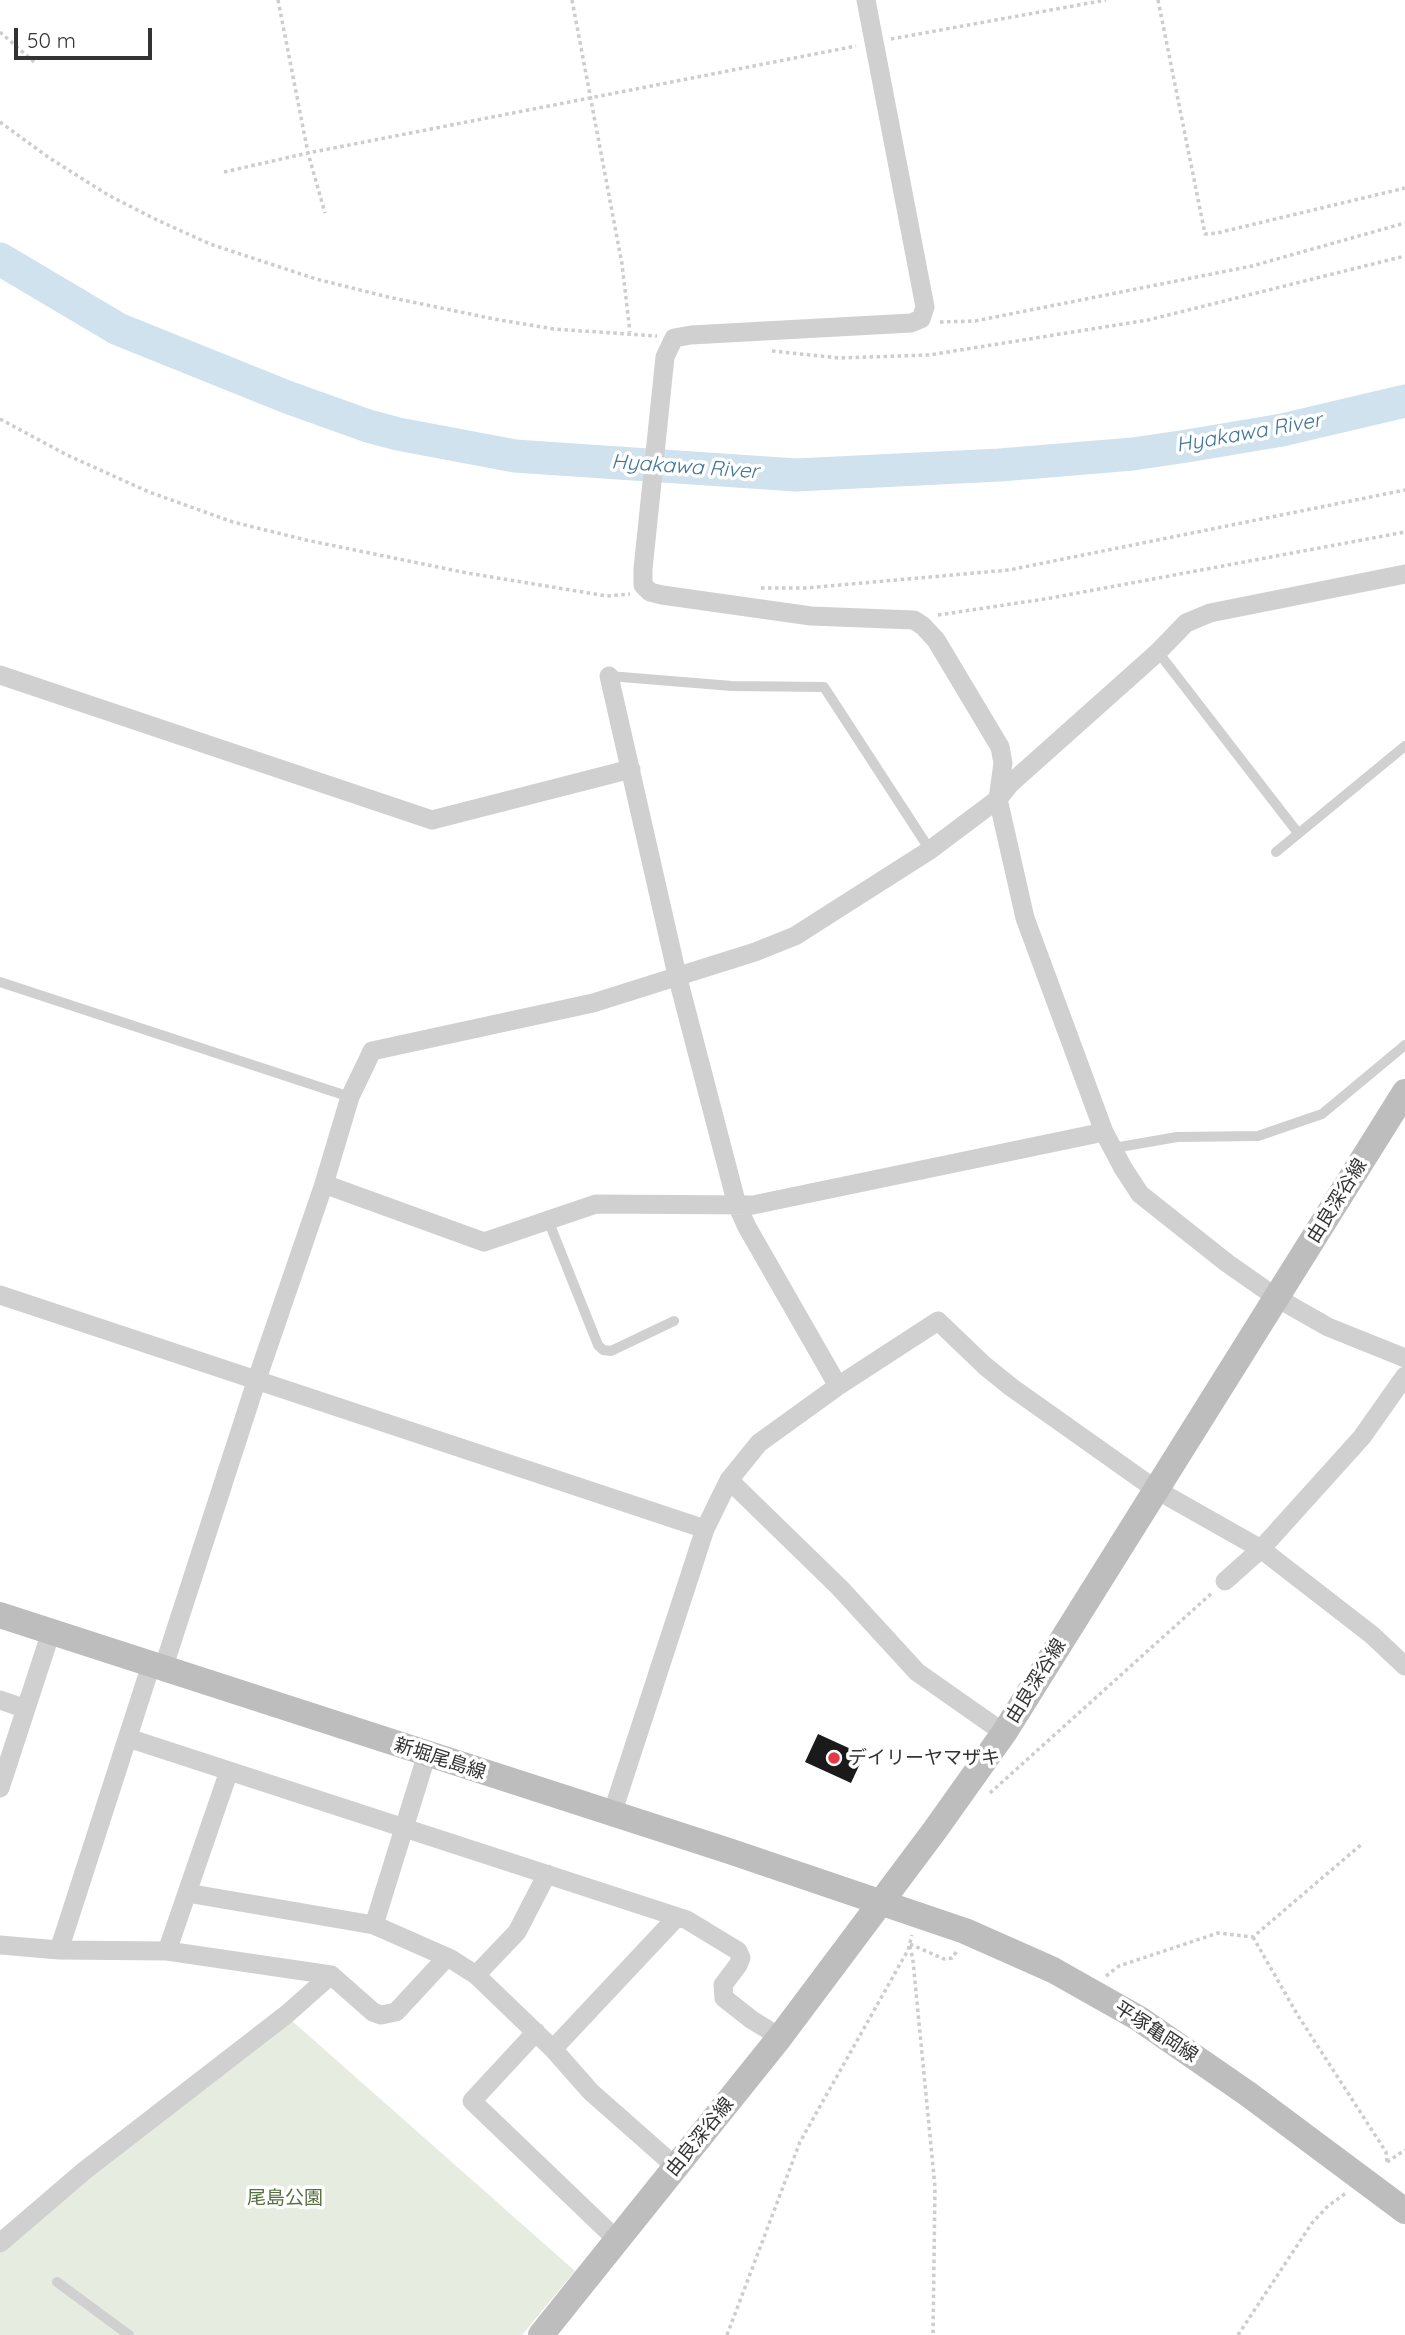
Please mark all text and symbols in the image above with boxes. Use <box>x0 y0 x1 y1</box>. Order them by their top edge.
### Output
scale bar <box>18 14 156 58</box>
text: 50 m <box>27 27 76 53</box>
water label: Hyakawa River <box>1174 408 1324 458</box>
water label: Hyakawa River <box>611 449 759 485</box>
street label: 由良深谷線 <box>1302 1155 1372 1247</box>
street label: 由良深谷線 <box>1001 1635 1071 1727</box>
street label: 新堀尾島線 <box>391 1733 489 1785</box>
place label: デイリーヤマザキ <box>848 1747 1000 1769</box>
marker: デイリーヤマザキ <box>826 1750 842 1766</box>
street label: 平塚亀岡線 <box>1110 1997 1202 2067</box>
street label: 由良深谷線 <box>661 2093 739 2181</box>
park label: 尾島公園 <box>247 2187 323 2209</box>

